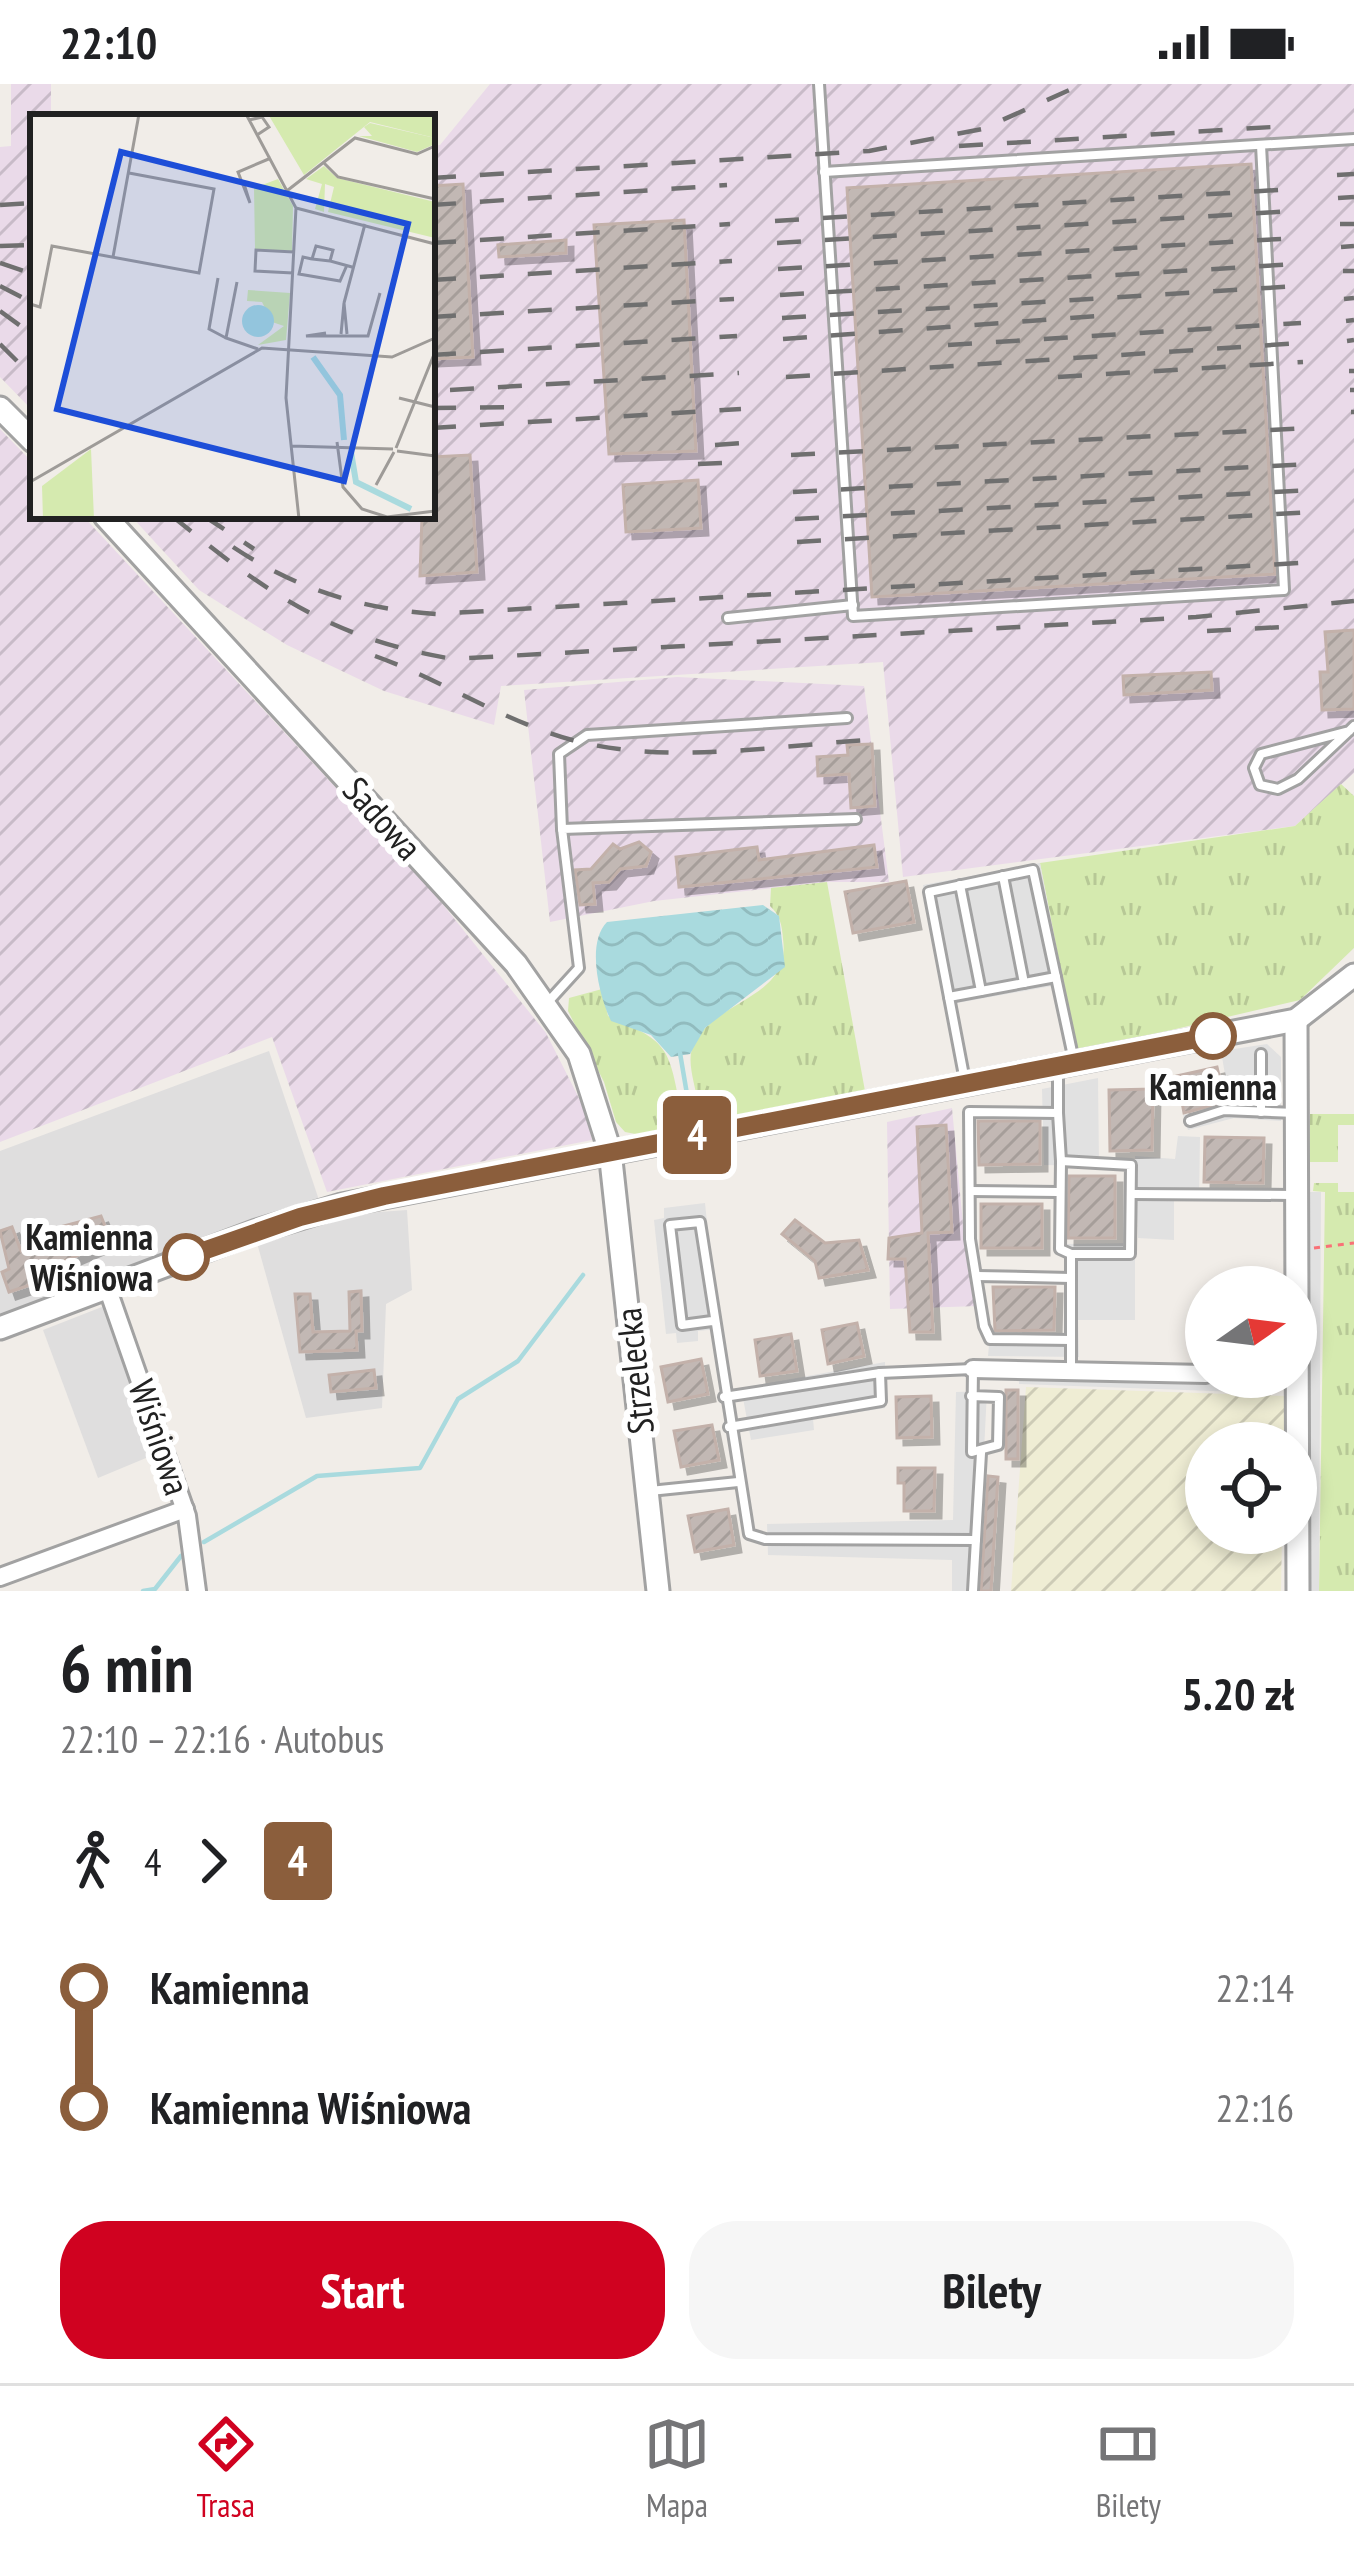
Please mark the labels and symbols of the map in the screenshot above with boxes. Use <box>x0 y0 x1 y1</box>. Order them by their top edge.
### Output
inset map <box>30 114 435 519</box>
street label: Sadowa <box>333 767 433 869</box>
marker: Kamienna <box>1191 1014 1235 1058</box>
place label: Kamienna <box>1149 1063 1277 1110</box>
line badge: 4 <box>658 1096 736 1174</box>
place label: Kamienna Wiśniowa <box>25 1213 153 1301</box>
marker: Kamienna Wiśniowa <box>164 1235 208 1279</box>
north arrow <box>1185 1266 1317 1398</box>
street label: Strzelecka <box>604 1306 664 1436</box>
street label: Wiśniowa <box>118 1373 202 1501</box>

